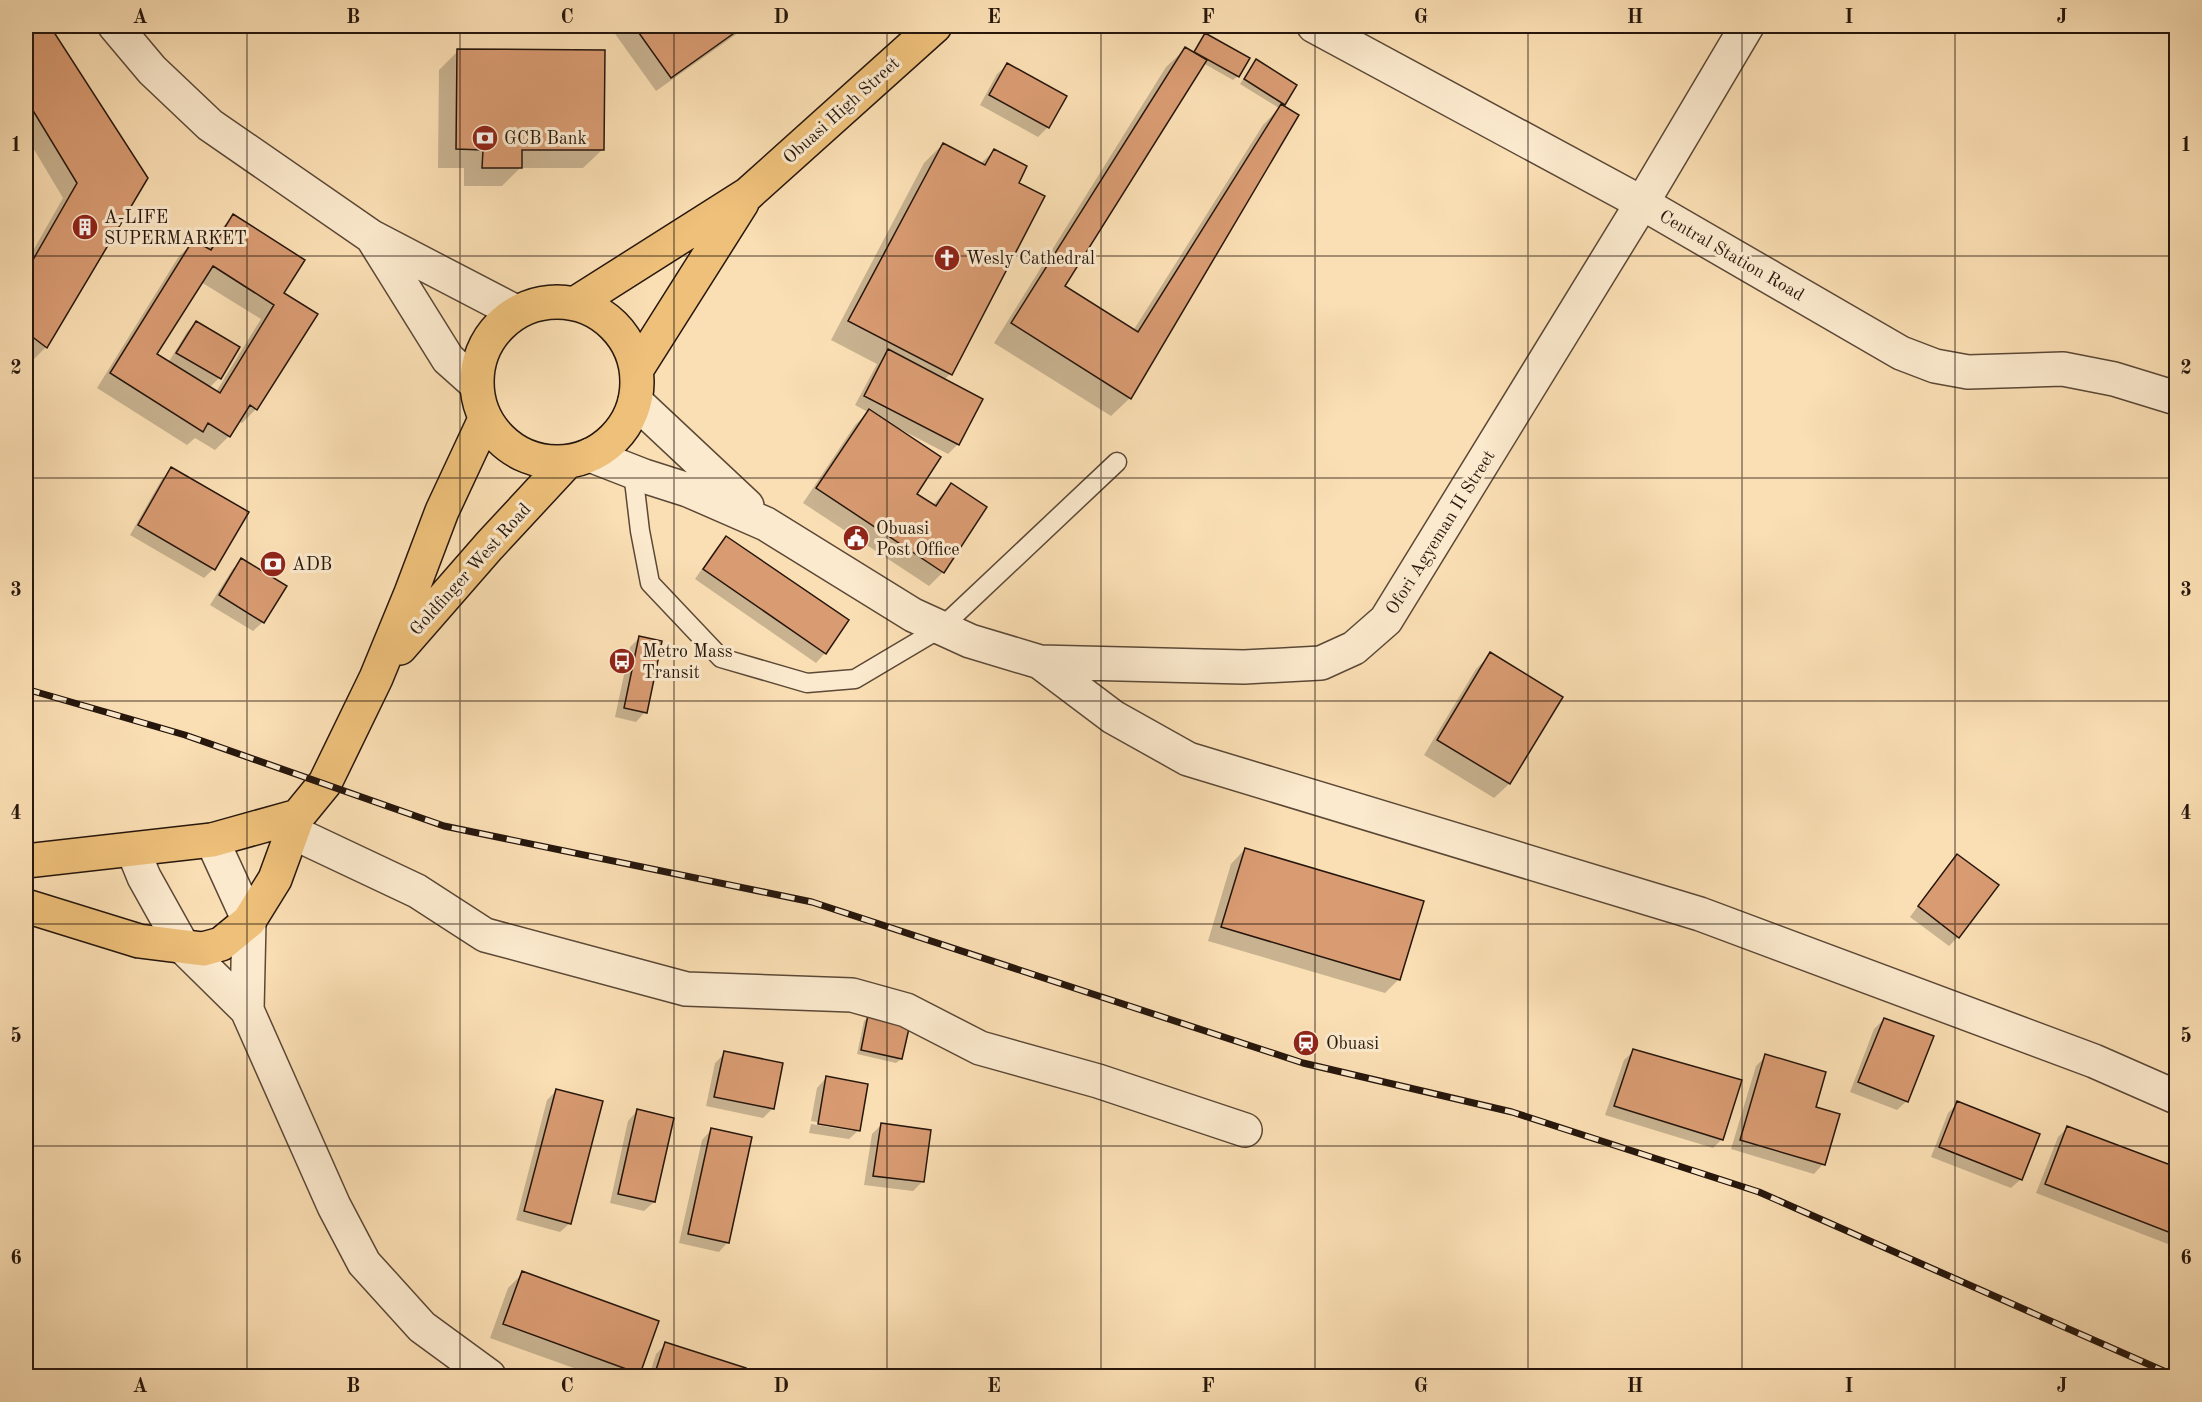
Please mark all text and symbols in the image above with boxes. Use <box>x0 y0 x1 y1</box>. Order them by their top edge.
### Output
text: A <box>132 8 148 28</box>
text: B <box>346 8 360 28</box>
text: C <box>560 8 574 28</box>
text: D <box>773 8 789 28</box>
text: E <box>987 8 1001 28</box>
text: F <box>1201 8 1215 28</box>
text: G <box>1414 8 1428 28</box>
text: H <box>1627 8 1643 28</box>
text: I <box>1845 8 1853 28</box>
text: J <box>2057 8 2068 28</box>
street label: Obuasi High Street <box>780 54 903 167</box>
bank icon: GCB Bank <box>470 123 500 153</box>
place label: GCB Bank <box>504 130 587 148</box>
text: 1 <box>10 136 22 156</box>
text: 1 <box>2180 136 2192 156</box>
street label: Central Station Road <box>1656 207 1807 305</box>
place label: A-LIFE SUPERMARKET <box>104 209 247 248</box>
building icon: A-LIFE SUPERMARKET <box>70 212 100 242</box>
church icon: Wesly Cathedral <box>932 243 962 273</box>
place label: Wesly Cathedral <box>966 250 1095 268</box>
text: 2 <box>10 359 22 379</box>
text: 2 <box>2180 359 2192 379</box>
street label: Ofori Agyeman II Street <box>1383 447 1499 618</box>
street label: Goldfinger West Road <box>407 500 535 639</box>
place label: Obuasi Post Office <box>876 520 960 559</box>
public building icon: Obuasi Post Office <box>841 523 871 553</box>
bank icon: ADB <box>258 549 288 579</box>
place label: ADB <box>292 556 332 574</box>
text: 3 <box>10 581 22 601</box>
text: 3 <box>2180 581 2192 601</box>
place label: Metro Mass Transit <box>642 643 733 682</box>
bus stop icon: Metro Mass Transit <box>607 646 637 676</box>
text: 4 <box>10 804 22 824</box>
text: 4 <box>2180 804 2192 824</box>
text: 5 <box>10 1026 22 1047</box>
text: 5 <box>2180 1026 2192 1047</box>
station icon: Obuasi <box>1291 1028 1321 1058</box>
place label: Obuasi <box>1326 1035 1379 1053</box>
text: 6 <box>10 1249 22 1269</box>
text: 6 <box>2180 1249 2192 1269</box>
text: A <box>132 1377 148 1397</box>
text: B <box>346 1377 360 1397</box>
text: C <box>560 1377 574 1397</box>
text: D <box>773 1377 789 1397</box>
text: E <box>987 1377 1001 1397</box>
text: F <box>1201 1377 1215 1397</box>
text: G <box>1414 1377 1428 1397</box>
text: H <box>1627 1377 1643 1397</box>
text: I <box>1845 1377 1853 1397</box>
text: J <box>2057 1377 2068 1397</box>

